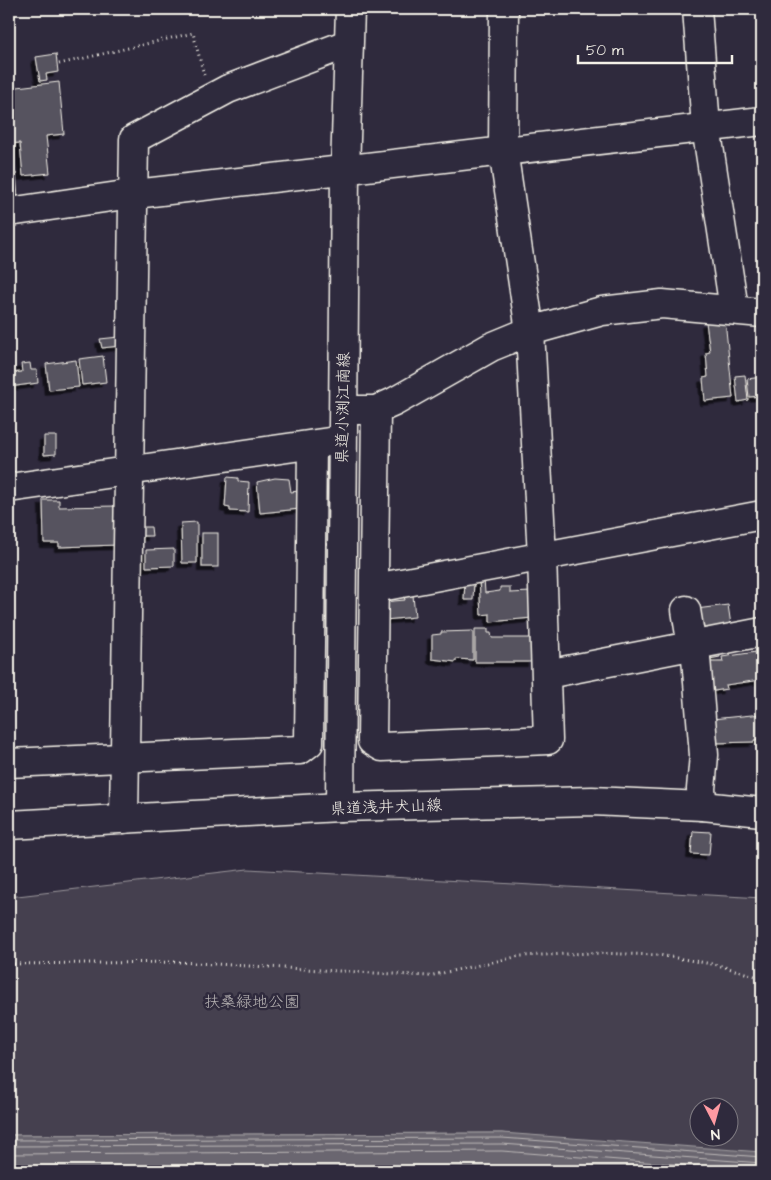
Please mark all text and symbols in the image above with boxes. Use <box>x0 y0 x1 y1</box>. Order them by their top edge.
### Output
scale bar <box>578 32 732 64</box>
text: 50 m <box>586 40 624 61</box>
street label: 県道小渕江南線 <box>331 352 355 464</box>
street label: 県道浅井犬山線 <box>330 794 442 820</box>
park label: 扶桑緑地公園 <box>204 991 300 1013</box>
north arrow <box>688 1098 738 1148</box>
text: N <box>710 1124 721 1144</box>

